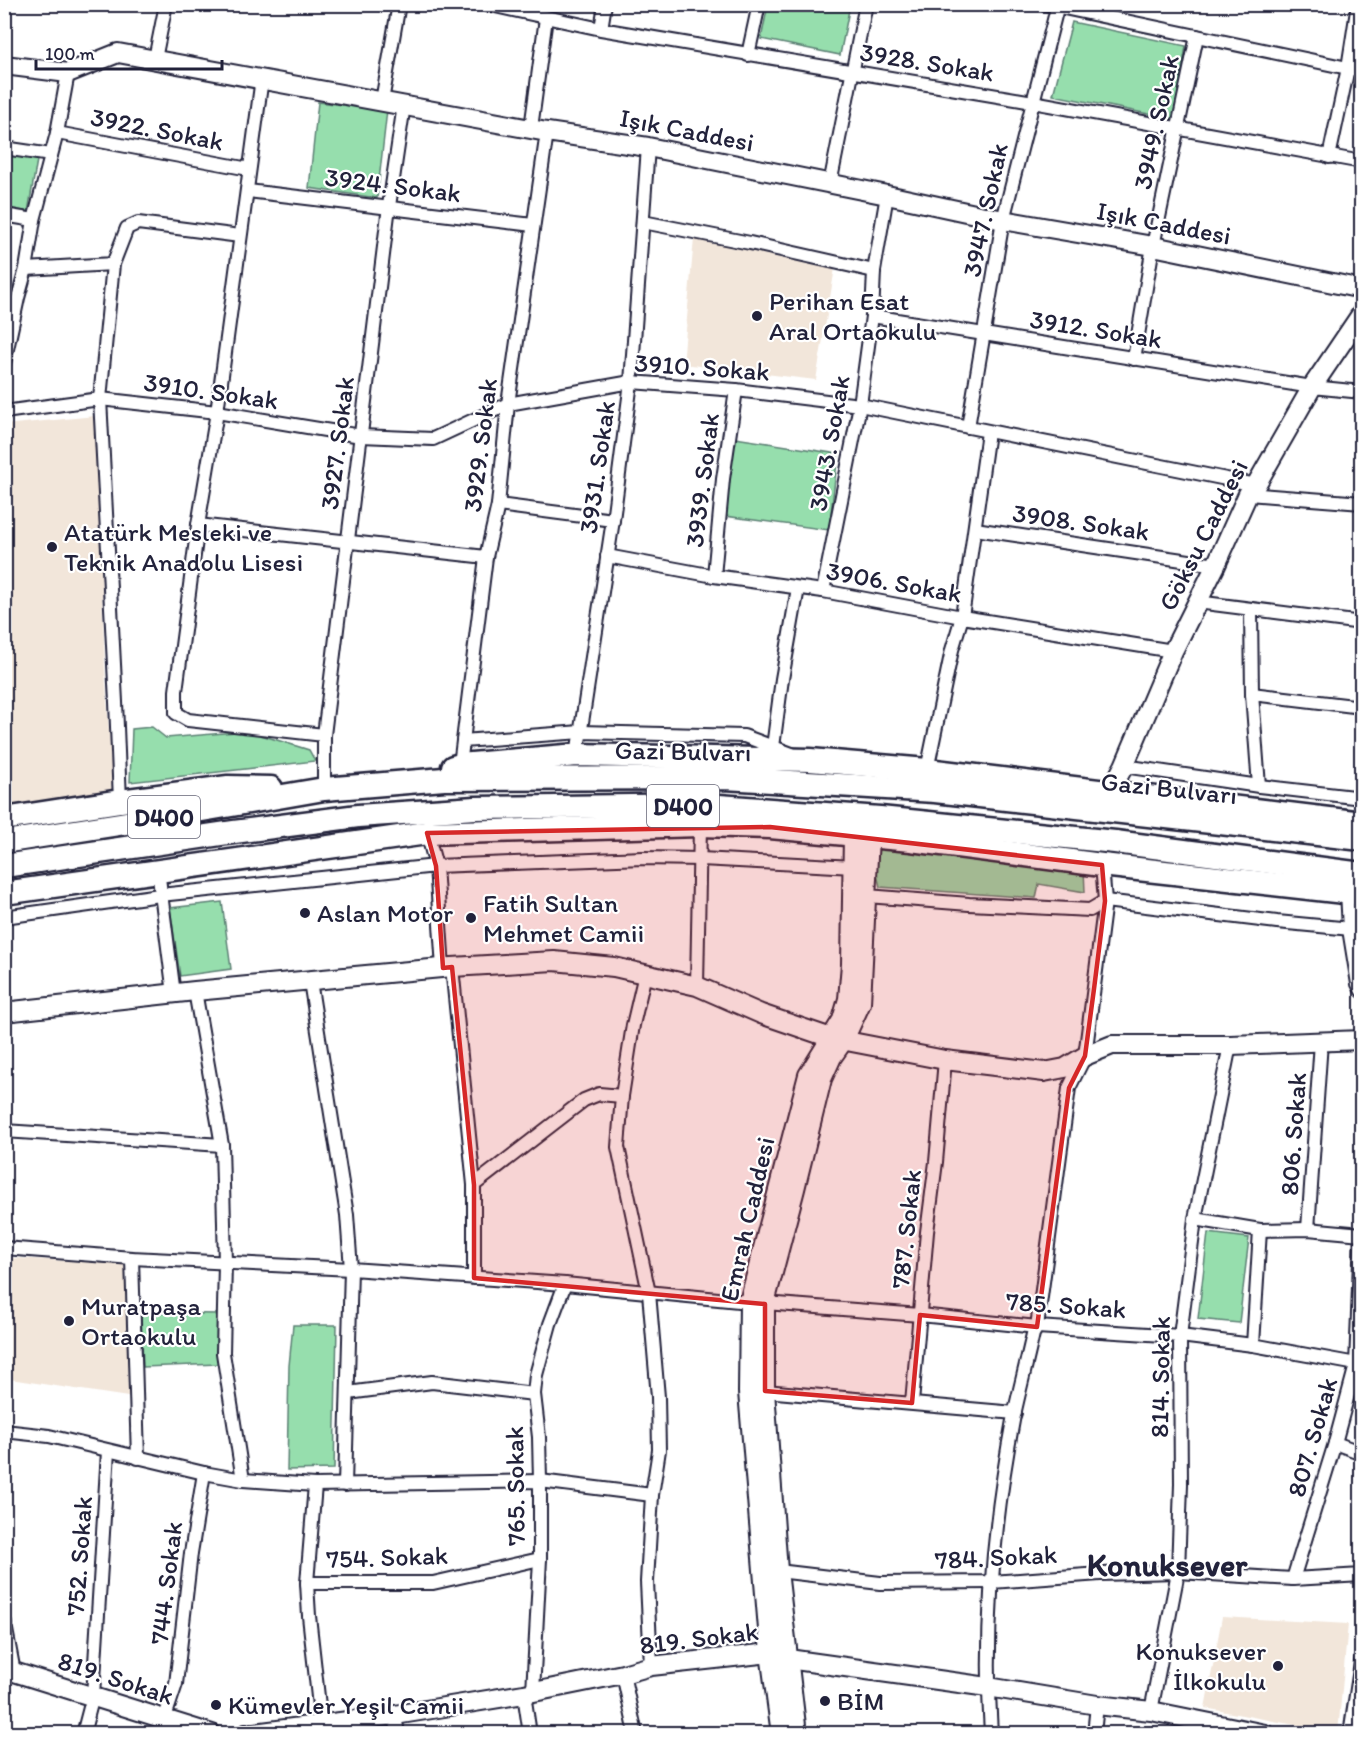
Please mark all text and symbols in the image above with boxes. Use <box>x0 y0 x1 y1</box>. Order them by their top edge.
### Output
scale bar <box>36 33 222 71</box>
street label: 3928. Sokak <box>858 36 996 88</box>
text: 100 m <box>45 43 95 65</box>
street label: 3949. Sokak <box>1126 52 1186 192</box>
street label: 3922. Sokak <box>88 100 226 158</box>
street label: Işık Caddesi <box>617 101 757 159</box>
street label: 3947. Sokak <box>955 140 1015 280</box>
street label: 3924. Sokak <box>323 161 463 209</box>
street label: Işık Caddesi <box>1094 194 1234 252</box>
place label: Perihan Esat Aral Ortaokulu <box>769 285 937 347</box>
street label: 3912. Sokak <box>1028 303 1164 355</box>
marker: Perihan Esat Aral Ortaokulu <box>750 309 764 323</box>
street label: 3910. Sokak <box>633 346 771 388</box>
street label: 3910. Sokak <box>142 366 280 416</box>
street label: 3943. Sokak <box>801 373 857 513</box>
street label: 3927. Sokak <box>313 375 361 511</box>
street label: 3929. Sokak <box>456 376 504 514</box>
street label: 3931. Sokak <box>572 399 622 535</box>
street label: 3939. Sokak <box>678 411 726 549</box>
street label: Göksu Caddesi <box>1151 454 1255 616</box>
street label: 3908. Sokak <box>1011 497 1151 547</box>
place label: Atatürk Mesleki ve Teknik Anadolu Lisesi <box>64 516 303 578</box>
marker: Atatürk Mesleki ve Teknik Anadolu Lisesi <box>45 540 59 554</box>
street label: 3906. Sokak <box>824 554 964 610</box>
street label: Gazi Bulvarı <box>614 734 752 768</box>
street label: Gazi Bulvarı <box>1099 765 1239 811</box>
road number: D400 <box>647 785 719 827</box>
road number: D400 <box>128 796 200 838</box>
place label: Fatih Sultan Mehmet Camii <box>483 887 644 949</box>
place label: Aslan Motor <box>317 897 453 929</box>
marker: Aslan Motor <box>298 906 312 920</box>
marker: Fatih Sultan Mehmet Camii <box>464 911 478 925</box>
street label: 806. Sokak <box>1273 1071 1313 1197</box>
street label: Emrah Caddesi <box>713 1134 781 1304</box>
street label: 787. Sokak <box>884 1168 928 1290</box>
street label: 785. Sokak <box>1005 1285 1127 1325</box>
place label: Muratpaşa Ortaokulu <box>81 1290 201 1352</box>
marker: Muratpaşa Ortaokulu <box>62 1314 76 1328</box>
street label: 814. Sokak <box>1143 1316 1177 1438</box>
street label: 807. Sokak <box>1280 1374 1344 1500</box>
street label: 765. Sokak <box>498 1426 532 1546</box>
street label: 752. Sokak <box>59 1495 99 1617</box>
street label: 744. Sokak <box>143 1520 189 1646</box>
street label: 784. Sokak <box>934 1538 1058 1576</box>
street label: 754. Sokak <box>326 1539 448 1575</box>
district label: Konuksever <box>1087 1546 1248 1584</box>
street label: 819. Sokak <box>638 1615 760 1661</box>
place label: Konuksever İlkokulu <box>1136 1635 1266 1697</box>
street label: 819. Sokak <box>54 1644 178 1712</box>
marker: Konuksever İlkokulu <box>1271 1659 1285 1673</box>
place label: BİM <box>837 1685 884 1717</box>
place label: Kümevler Yeşil Camii <box>228 1689 464 1721</box>
marker: BİM <box>818 1694 832 1708</box>
marker: Kümevler Yeşil Camii <box>209 1698 223 1712</box>

